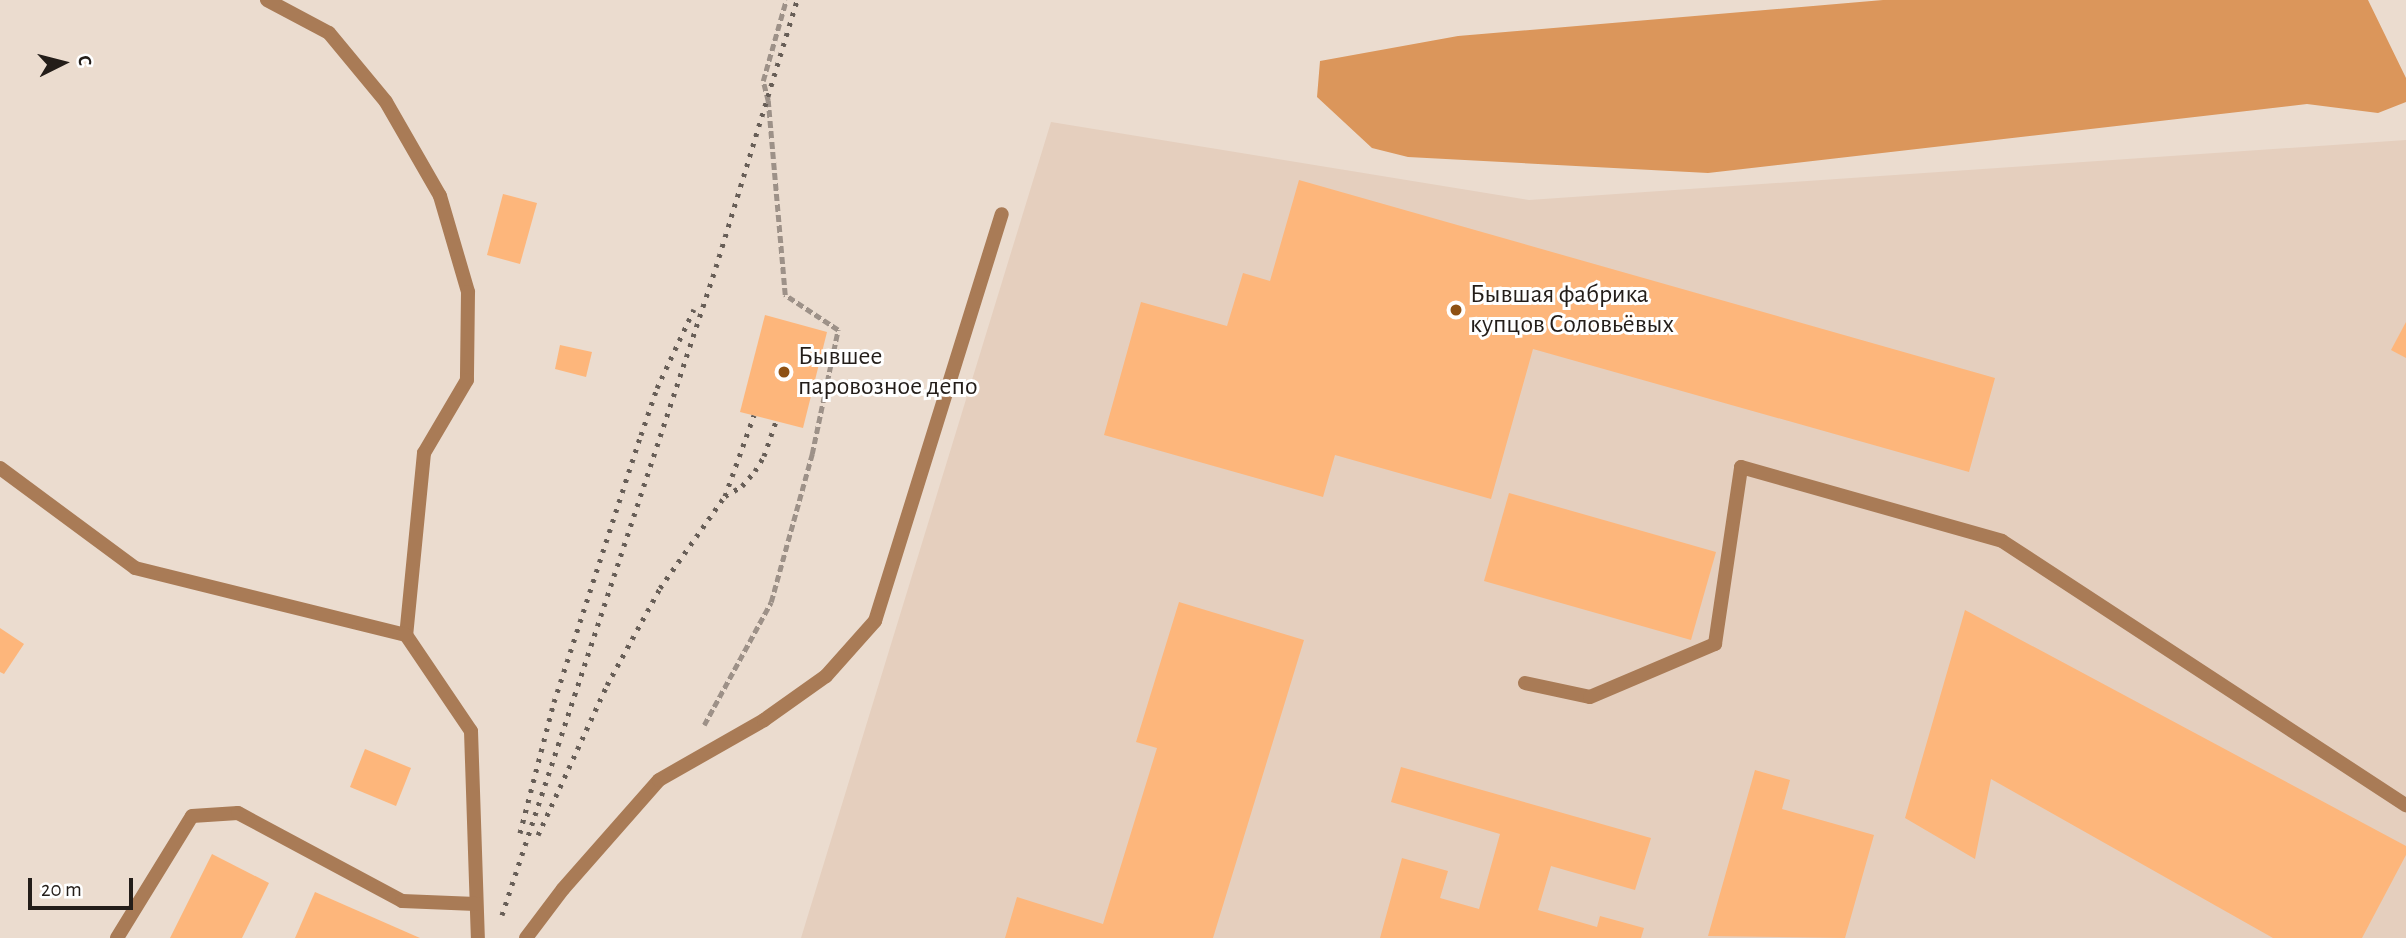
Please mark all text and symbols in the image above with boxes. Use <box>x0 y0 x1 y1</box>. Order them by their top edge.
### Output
north arrow <box>28 28 98 98</box>
text: С <box>74 55 94 67</box>
place label: Бывшая фабрика купцов Соловьёвых <box>1470 279 1674 340</box>
marker: Бывшая фабрика купцов Соловьёвых <box>1448 302 1464 318</box>
place label: Бывшее паровозное депо <box>798 341 978 402</box>
marker: Бывшее паровозное депо <box>776 364 792 380</box>
scale bar <box>32 864 136 908</box>
text: 20 m <box>41 879 82 900</box>

